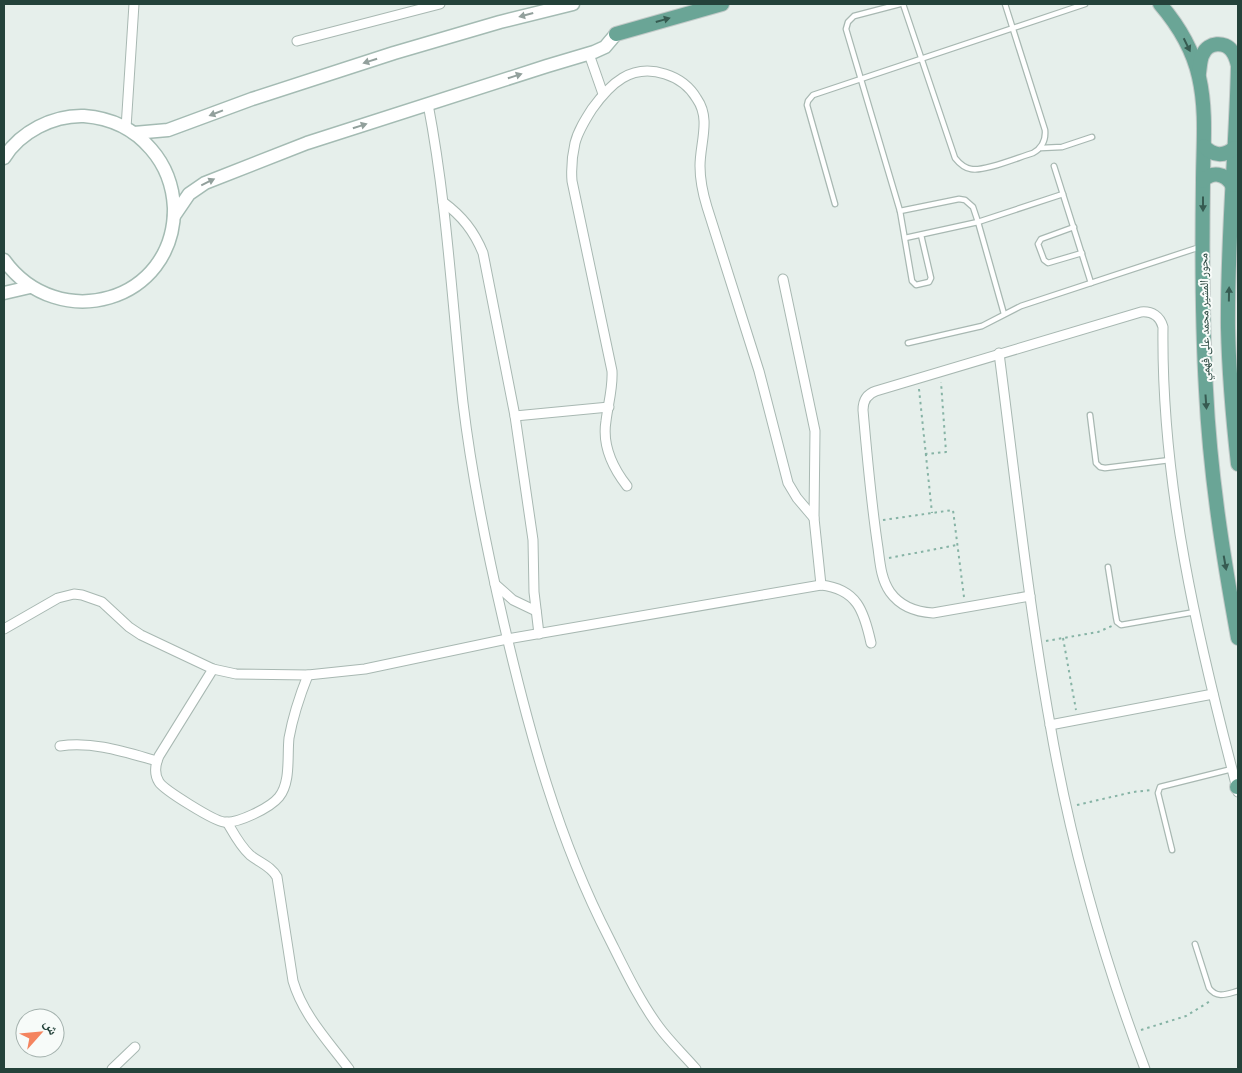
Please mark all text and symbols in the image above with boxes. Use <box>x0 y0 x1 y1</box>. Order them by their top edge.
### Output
one-way arrow <box>518 12 533 20</box>
one-way arrow <box>655 16 670 24</box>
one-way arrow <box>1183 37 1191 52</box>
one-way arrow <box>362 58 377 66</box>
one-way arrow <box>508 72 523 80</box>
one-way arrow <box>208 110 223 117</box>
one-way arrow <box>353 122 368 129</box>
one-way arrow <box>201 178 215 186</box>
one-way arrow <box>1199 196 1207 212</box>
street label: محور المشير محمد على فهمي <box>1194 253 1216 381</box>
one-way arrow <box>1225 285 1233 301</box>
one-way arrow <box>1203 394 1211 410</box>
one-way arrow <box>1222 555 1230 571</box>
north arrow <box>15 1008 65 1058</box>
text: ش <box>40 1016 64 1038</box>

